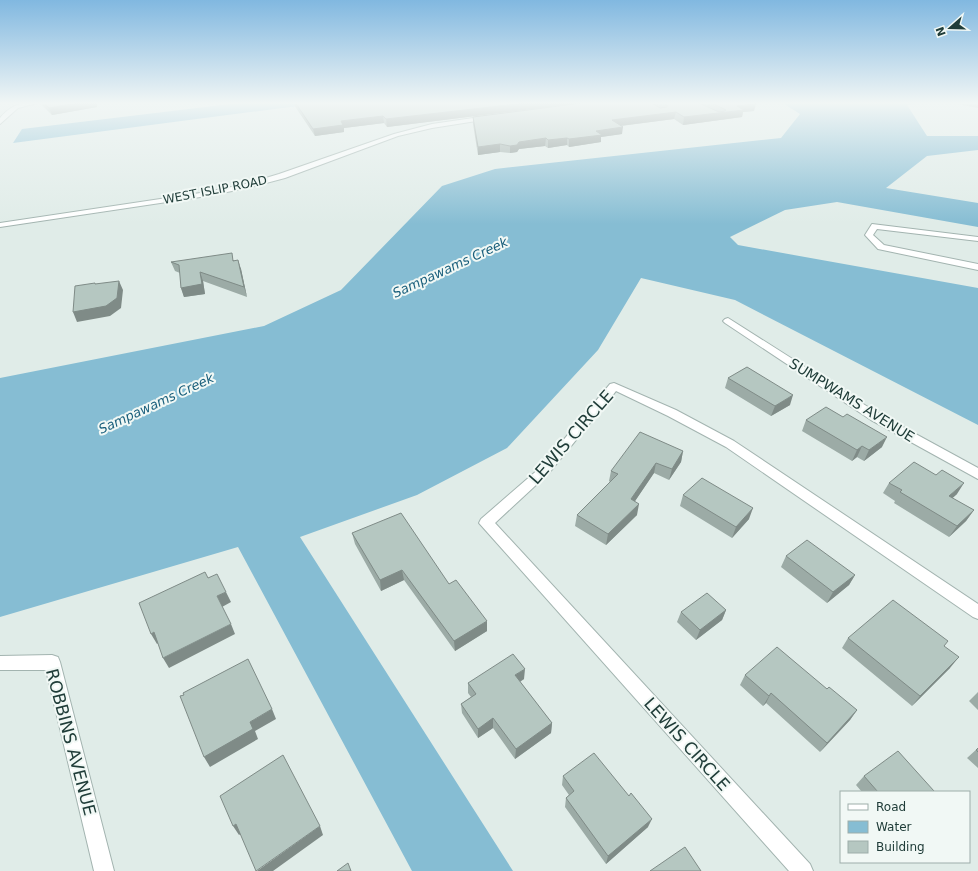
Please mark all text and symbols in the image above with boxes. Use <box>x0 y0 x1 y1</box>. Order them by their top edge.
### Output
north arrow <box>930 8 970 48</box>
text: N <box>933 25 949 38</box>
street label: WEST ISLIP ROAD <box>162 173 268 207</box>
water label: Sampawams Creek <box>390 234 511 301</box>
street label: SUMPWAMS AVENUE <box>787 355 917 445</box>
water label: Sampawams Creek <box>96 370 217 437</box>
street label: LEWIS CIRCLE <box>525 386 617 488</box>
street label: ROBBINS AVENUE <box>42 666 100 818</box>
street label: LEWIS CIRCLE <box>640 693 734 795</box>
legend <box>840 791 970 863</box>
text: Road <box>876 800 906 814</box>
text: Water <box>876 820 912 834</box>
text: Building <box>876 840 925 854</box>

